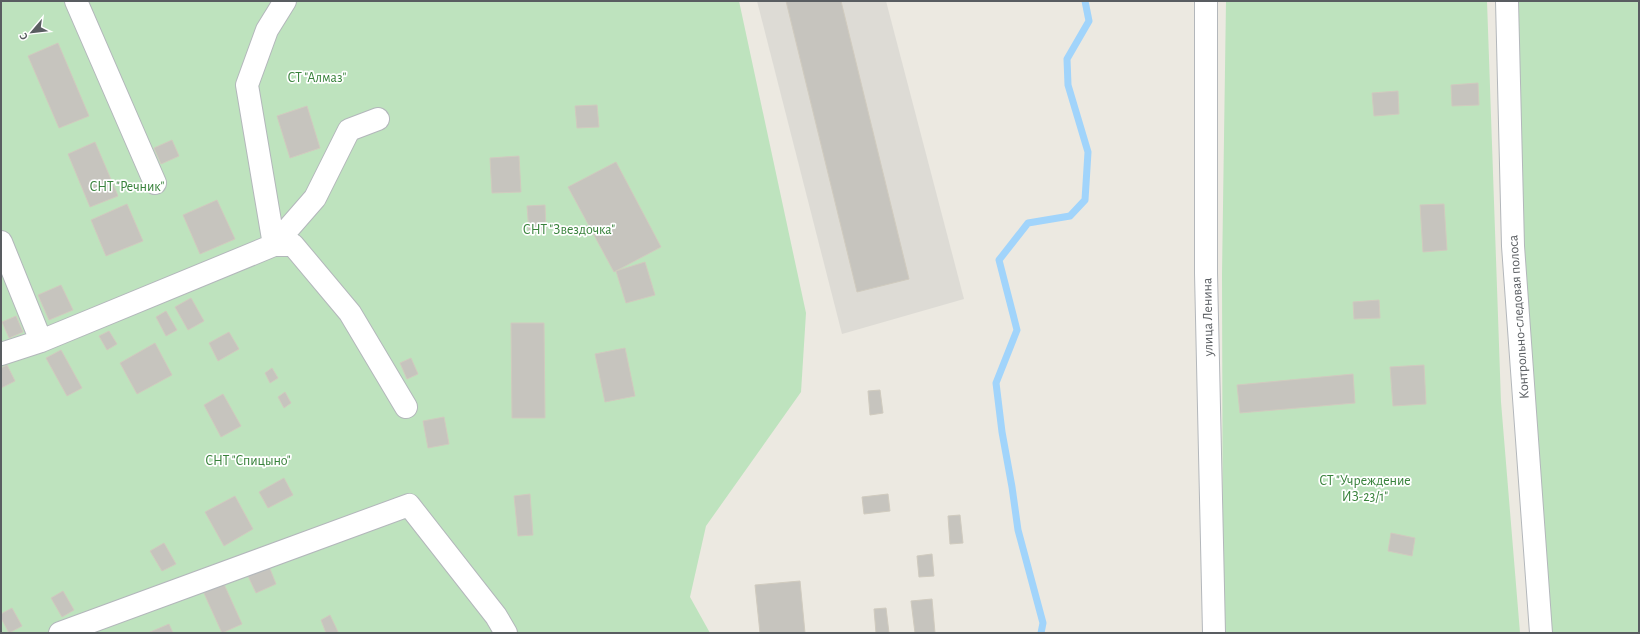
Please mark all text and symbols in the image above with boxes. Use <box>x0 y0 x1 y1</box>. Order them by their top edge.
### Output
north arrow <box>12 12 52 52</box>
text: С <box>17 31 30 42</box>
park label: СТ "Алмаз" <box>288 71 347 85</box>
park label: СНТ "Речник" <box>89 180 165 194</box>
park label: СНТ "Звездочка" <box>523 223 615 237</box>
street label: Контрольно-следовая полоса <box>1506 234 1532 399</box>
street label: улица Ленина <box>1200 277 1216 357</box>
park label: СНТ "Спицыно" <box>205 454 291 468</box>
park label: СТ "Учреждение ИЗ-23/1" <box>1319 474 1411 504</box>

